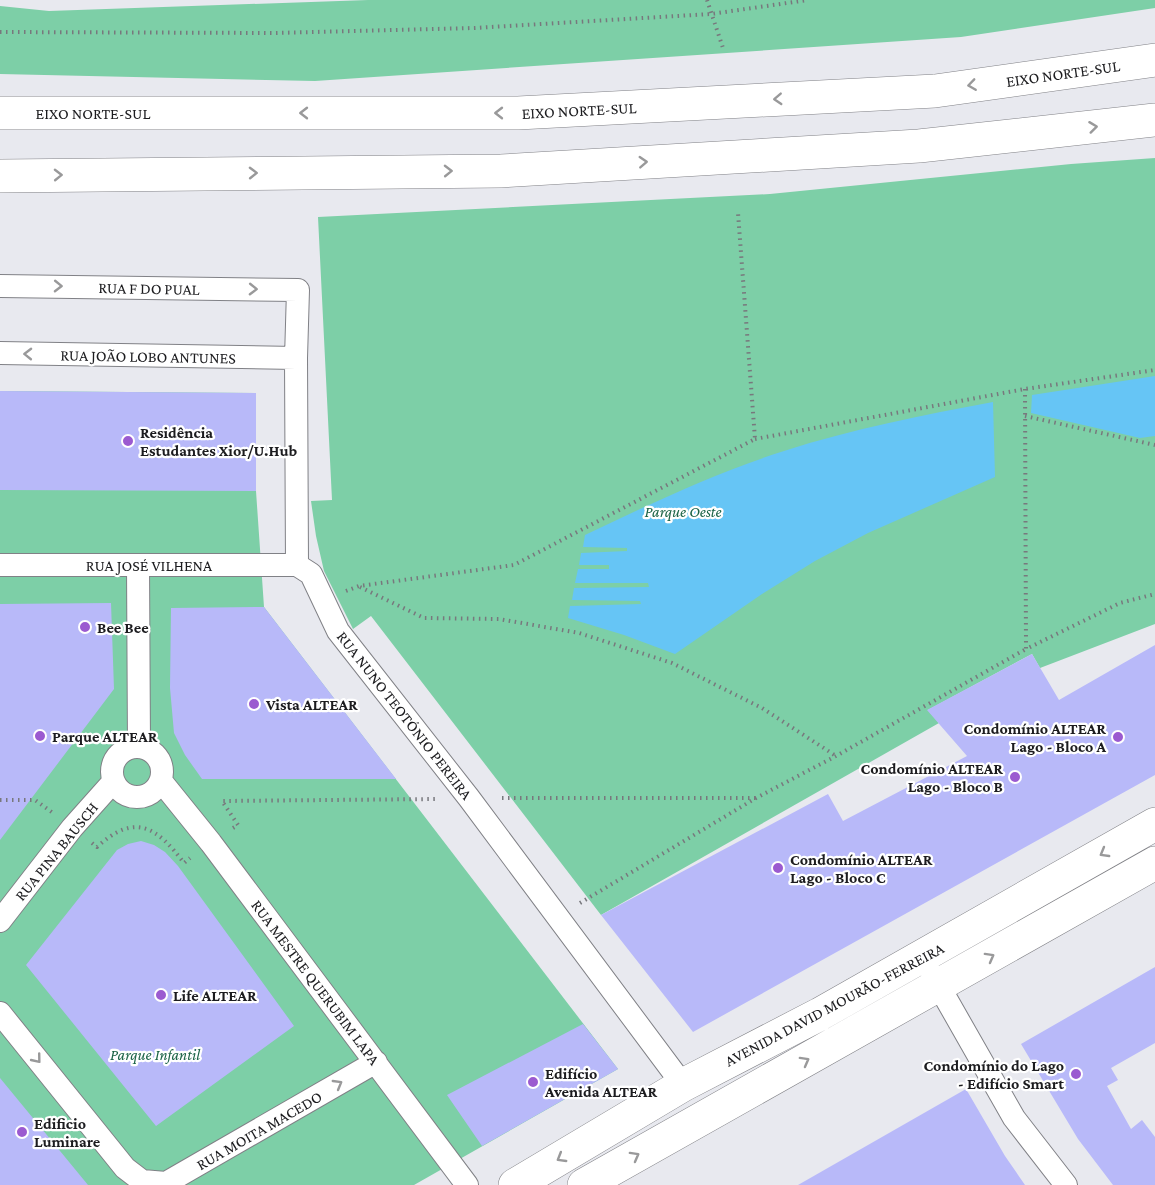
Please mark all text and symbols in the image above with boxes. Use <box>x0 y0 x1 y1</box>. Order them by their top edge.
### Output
street label: EIXO NORTE-SUL <box>1005 57 1121 90</box>
one-way arrow <box>968 79 977 91</box>
one-way arrow <box>773 92 782 105</box>
street label: EIXO NORTE-SUL <box>521 99 637 122</box>
street label: EIXO NORTE-SUL <box>36 105 150 122</box>
one-way arrow <box>300 107 309 119</box>
one-way arrow <box>495 107 504 119</box>
one-way arrow <box>1088 121 1097 134</box>
one-way arrow <box>639 156 648 169</box>
one-way arrow <box>444 165 453 177</box>
one-way arrow <box>249 167 258 179</box>
one-way arrow <box>54 169 63 181</box>
street label: RUA F DO PUAL <box>98 279 200 298</box>
one-way arrow <box>54 280 63 293</box>
one-way arrow <box>249 283 258 295</box>
street label: RUA JOÃO LOBO ANTUNES <box>60 346 236 368</box>
one-way arrow <box>23 348 32 360</box>
place label: Residência Estudantes Xior/U.Hub <box>140 424 298 459</box>
marker: Residência Estudantes Xior/U.Hub <box>121 434 135 448</box>
park label: Parque Oeste <box>644 503 722 521</box>
street label: RUA JOSÉ VILHENA <box>86 557 213 575</box>
place label: Bee Bee <box>97 619 149 636</box>
marker: Bee Bee <box>78 620 92 634</box>
street label: RUA NUNO TEOTÓNIO PEREIRA <box>334 628 476 804</box>
place label: Vista ALTEAR <box>265 696 358 713</box>
marker: Vista ALTEAR <box>247 697 261 711</box>
place label: Condomínio ALTEAR Lago - Bloco A <box>964 720 1106 755</box>
place label: Parque ALTEAR <box>52 728 158 745</box>
marker: Parque ALTEAR <box>33 729 47 743</box>
marker: Condomínio ALTEAR Lago - Bloco A <box>1111 730 1125 744</box>
place label: Condomínio ALTEAR Lago - Bloco B <box>861 760 1003 795</box>
marker: Condomínio ALTEAR Lago - Bloco B <box>1008 770 1022 784</box>
street label: RUA PINA BAUSCH <box>11 799 101 904</box>
one-way arrow <box>1100 846 1110 857</box>
place label: Condomínio ALTEAR Lago - Bloco C <box>790 851 933 886</box>
marker: Condomínio ALTEAR Lago - Bloco C <box>771 861 785 875</box>
street label: RUA MESTRE QUERUBIM LAPA <box>248 897 384 1069</box>
street label: AVENIDA DAVID MOURÃO-FERREIRA <box>722 939 947 1070</box>
one-way arrow <box>984 952 994 964</box>
place label: Life ALTEAR <box>173 987 257 1004</box>
marker: Life ALTEAR <box>154 988 168 1002</box>
park label: Parque Infantil <box>110 1046 201 1064</box>
one-way arrow <box>29 1052 40 1063</box>
one-way arrow <box>799 1057 809 1068</box>
place label: Condomínio do Lago - Edifício Smart <box>923 1057 1064 1092</box>
place label: Edifício Avenida ALTEAR <box>544 1065 658 1100</box>
marker: Condomínio do Lago - Edifício Smart <box>1069 1067 1083 1081</box>
marker: Edifício Avenida ALTEAR <box>526 1075 540 1089</box>
one-way arrow <box>332 1080 342 1092</box>
street label: RUA MOITA MACEDO <box>194 1088 325 1173</box>
place label: Edificio Luminare <box>34 1115 101 1150</box>
marker: Edificio Luminare <box>15 1125 29 1139</box>
one-way arrow <box>557 1151 567 1162</box>
one-way arrow <box>629 1152 639 1163</box>

